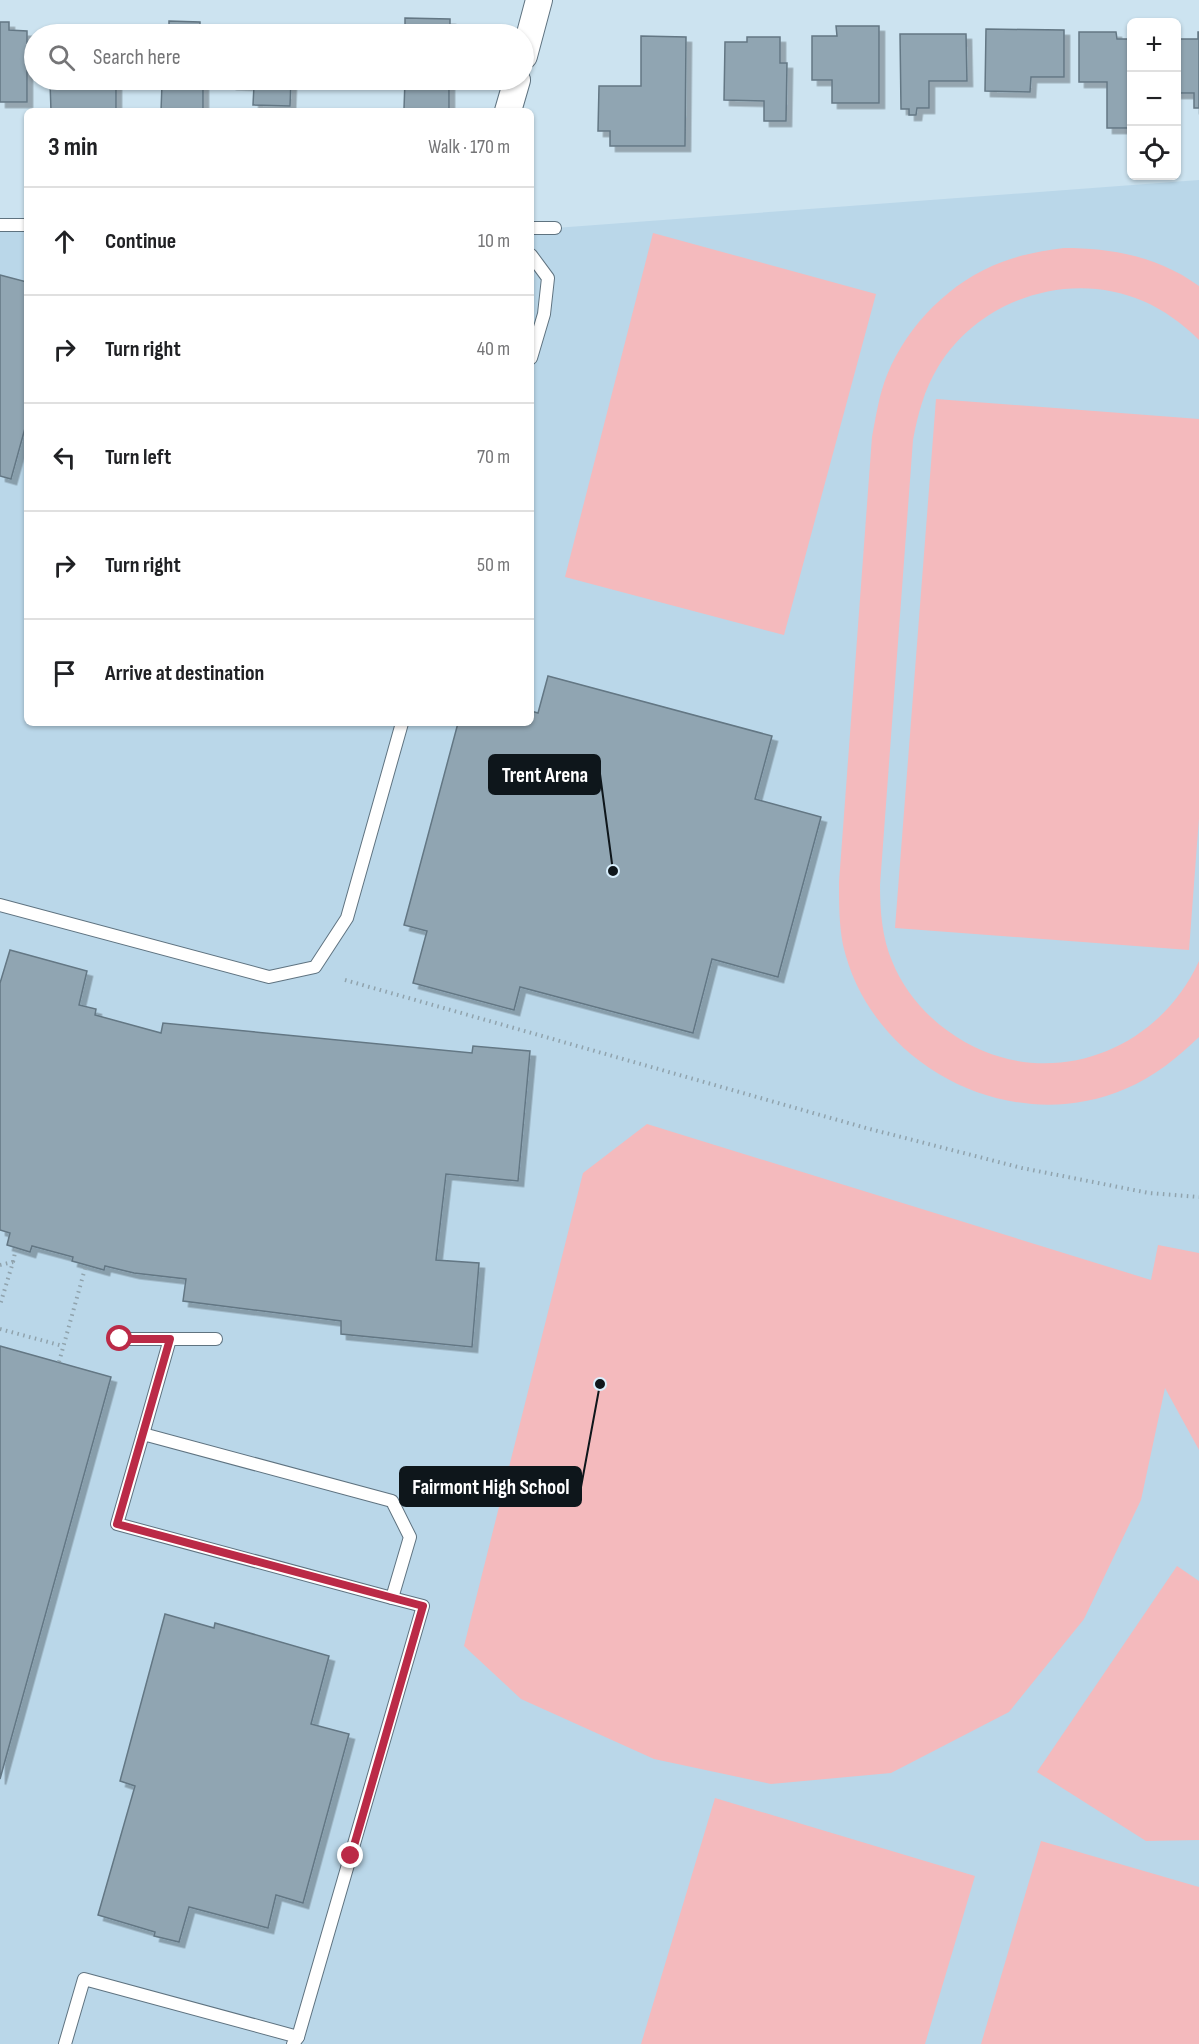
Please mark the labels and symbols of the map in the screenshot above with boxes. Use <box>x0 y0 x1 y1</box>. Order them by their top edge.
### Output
callout: Trent Arena <box>489 755 600 794</box>
text: Trent Arena <box>502 763 588 788</box>
route start <box>106 1325 132 1351</box>
callout: Fairmont High School <box>400 1467 581 1506</box>
text: Fairmont High School <box>412 1475 570 1500</box>
route end <box>337 1842 363 1868</box>

